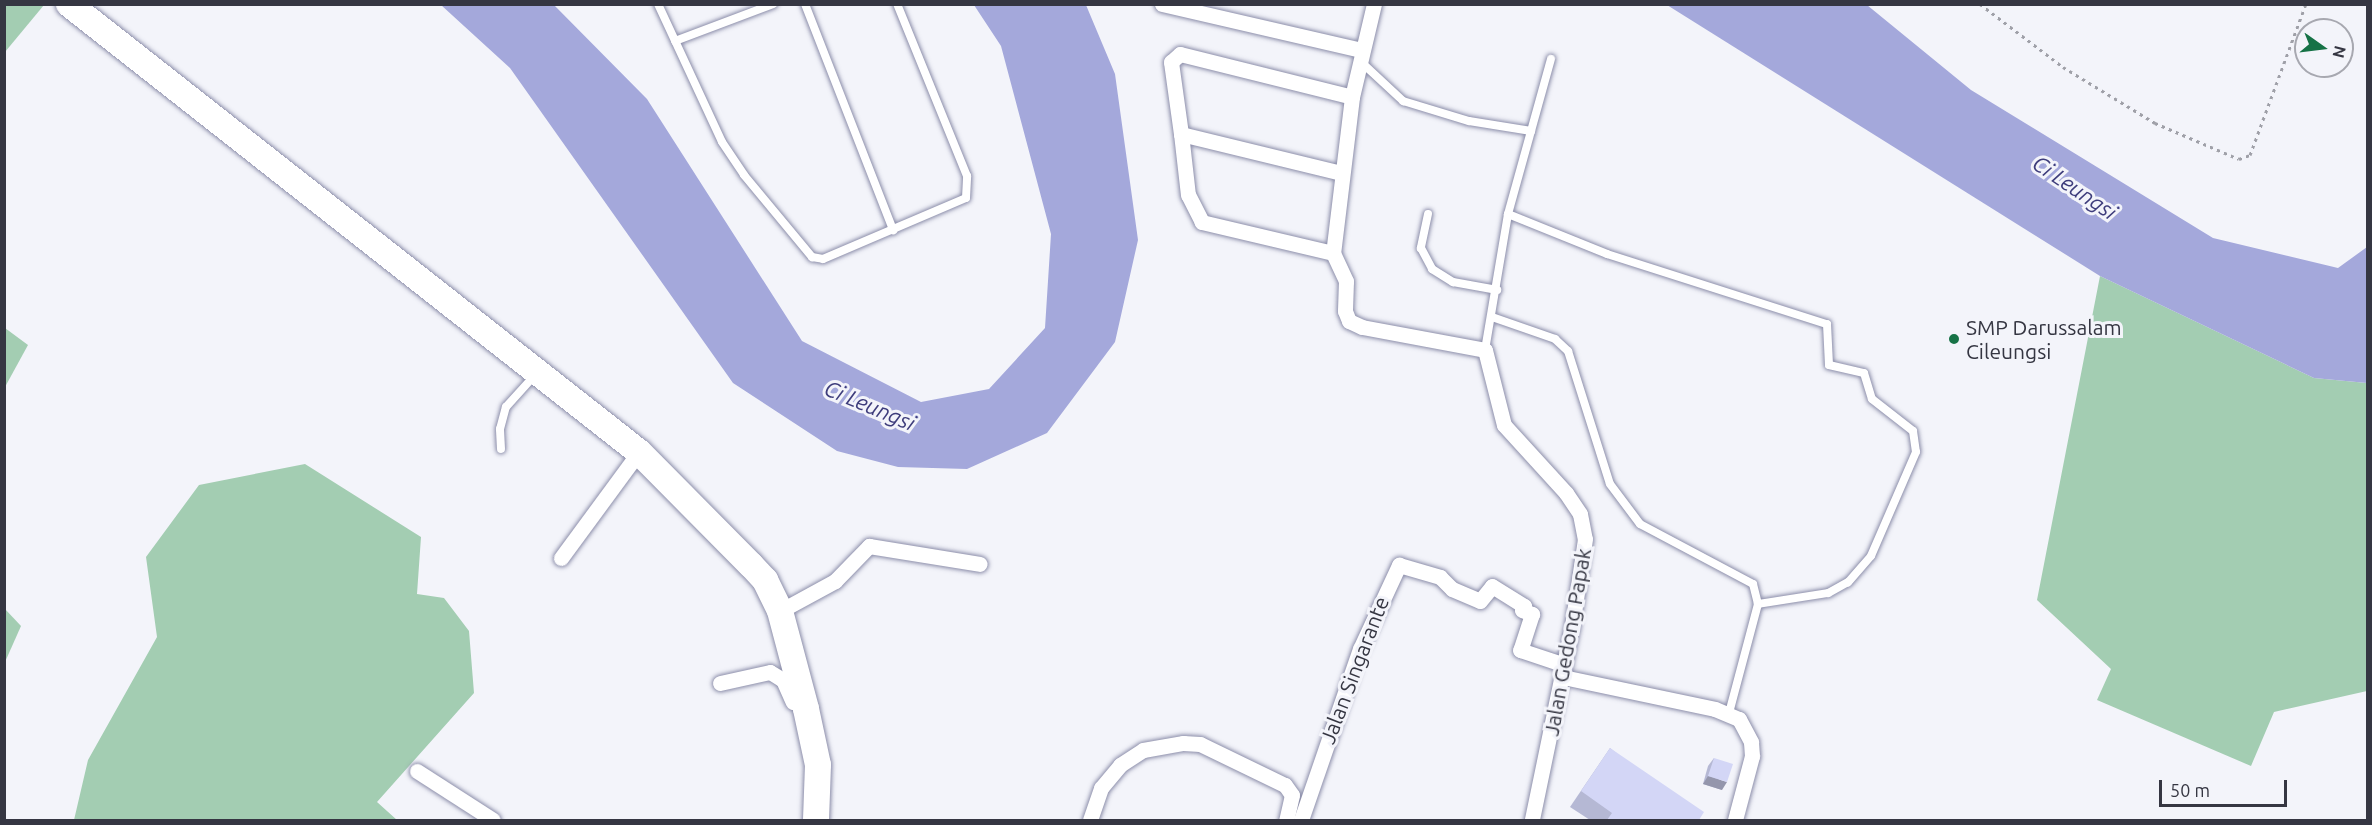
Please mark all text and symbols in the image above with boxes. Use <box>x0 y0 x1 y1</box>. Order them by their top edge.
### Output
north arrow <box>2294 18 2354 78</box>
text: N <box>2329 44 2350 60</box>
water label: Ci Leungsi <box>2028 149 2122 225</box>
place label: SMP Darussalam Cileungsi <box>1966 314 2122 364</box>
marker: SMP Darussalam Cileungsi <box>1947 332 1961 346</box>
water label: Ci Leungsi <box>821 374 919 436</box>
street label: Jalan Gedong Papak <box>1538 546 1596 738</box>
street label: Jalan Singarante <box>1314 593 1394 747</box>
scale bar <box>2162 768 2290 806</box>
text: 50 m <box>2170 780 2210 800</box>

